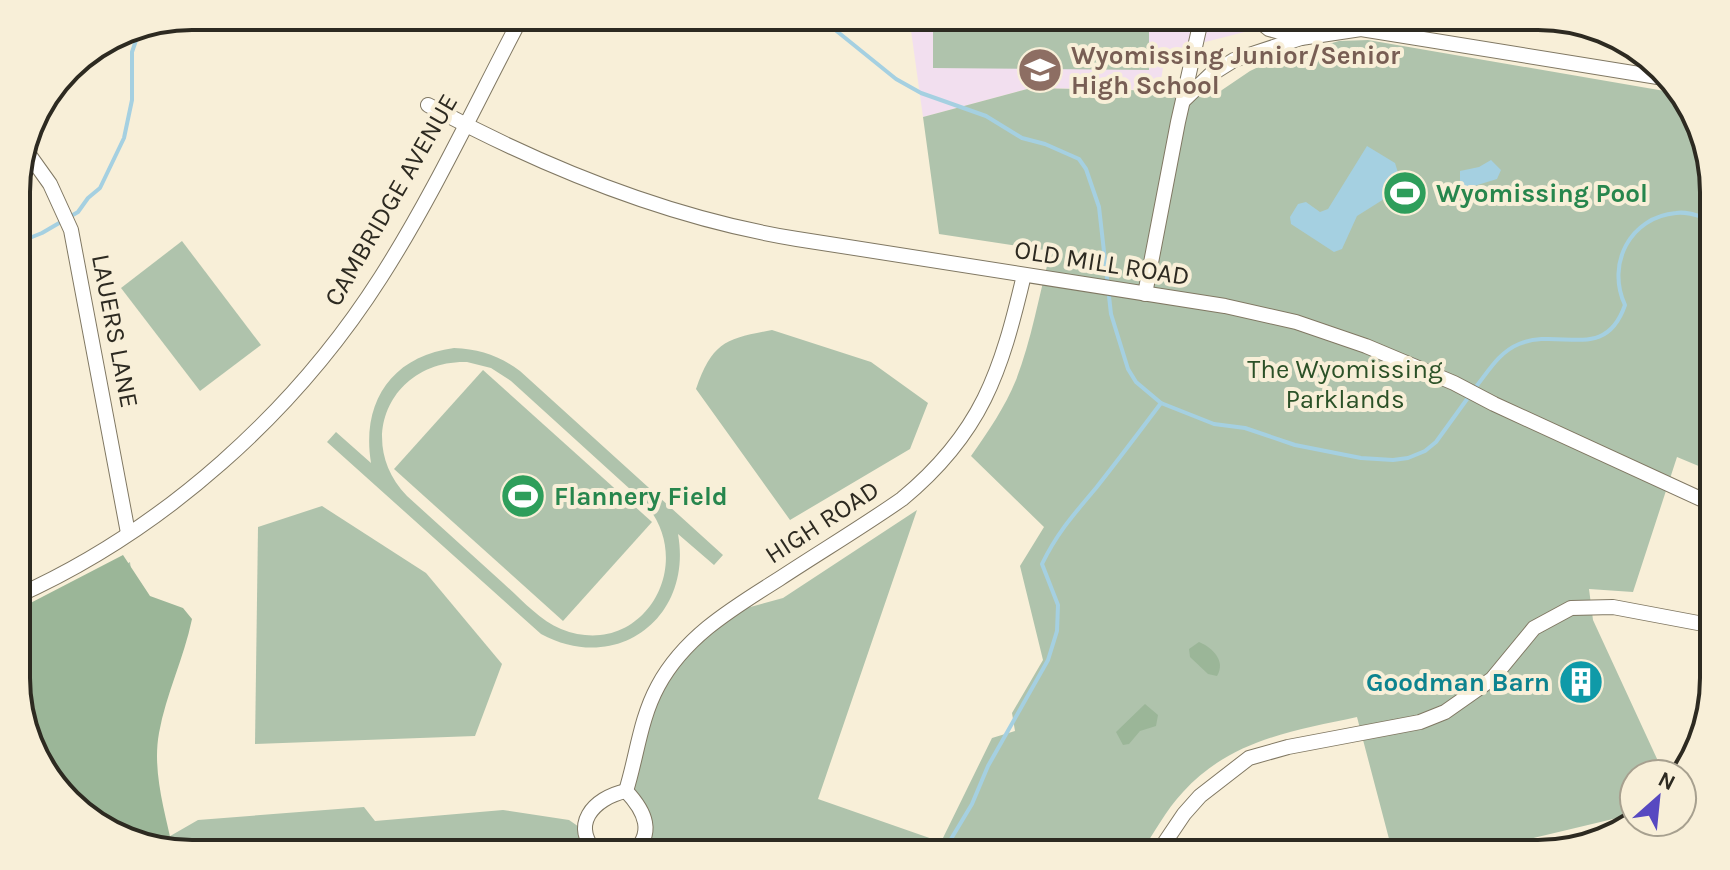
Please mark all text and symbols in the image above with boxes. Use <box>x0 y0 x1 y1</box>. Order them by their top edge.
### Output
place label: Wyomissing Junior/Senior High School <box>1071 40 1401 101</box>
school or university icon: Wyomissing Junior/Senior High School <box>1016 46 1064 94</box>
street label: CAMBRIDGE AVENUE <box>318 88 464 312</box>
sports icon: Wyomissing Pool <box>1381 169 1429 217</box>
place label: Wyomissing Pool <box>1436 178 1648 209</box>
street label: OLD MILL ROAD <box>1012 234 1192 292</box>
street label: LAUERS LANE <box>85 251 145 411</box>
park label: The Wyomissing Parklands <box>1247 354 1443 415</box>
sports icon: Flannery Field <box>499 472 547 520</box>
street label: HIGH ROAD <box>759 474 885 570</box>
place label: Flannery Field <box>554 481 728 512</box>
building icon: Goodman Barn <box>1557 658 1605 706</box>
place label: Goodman Barn <box>1366 667 1550 698</box>
north arrow <box>1618 758 1698 838</box>
text: N <box>1654 766 1680 796</box>

